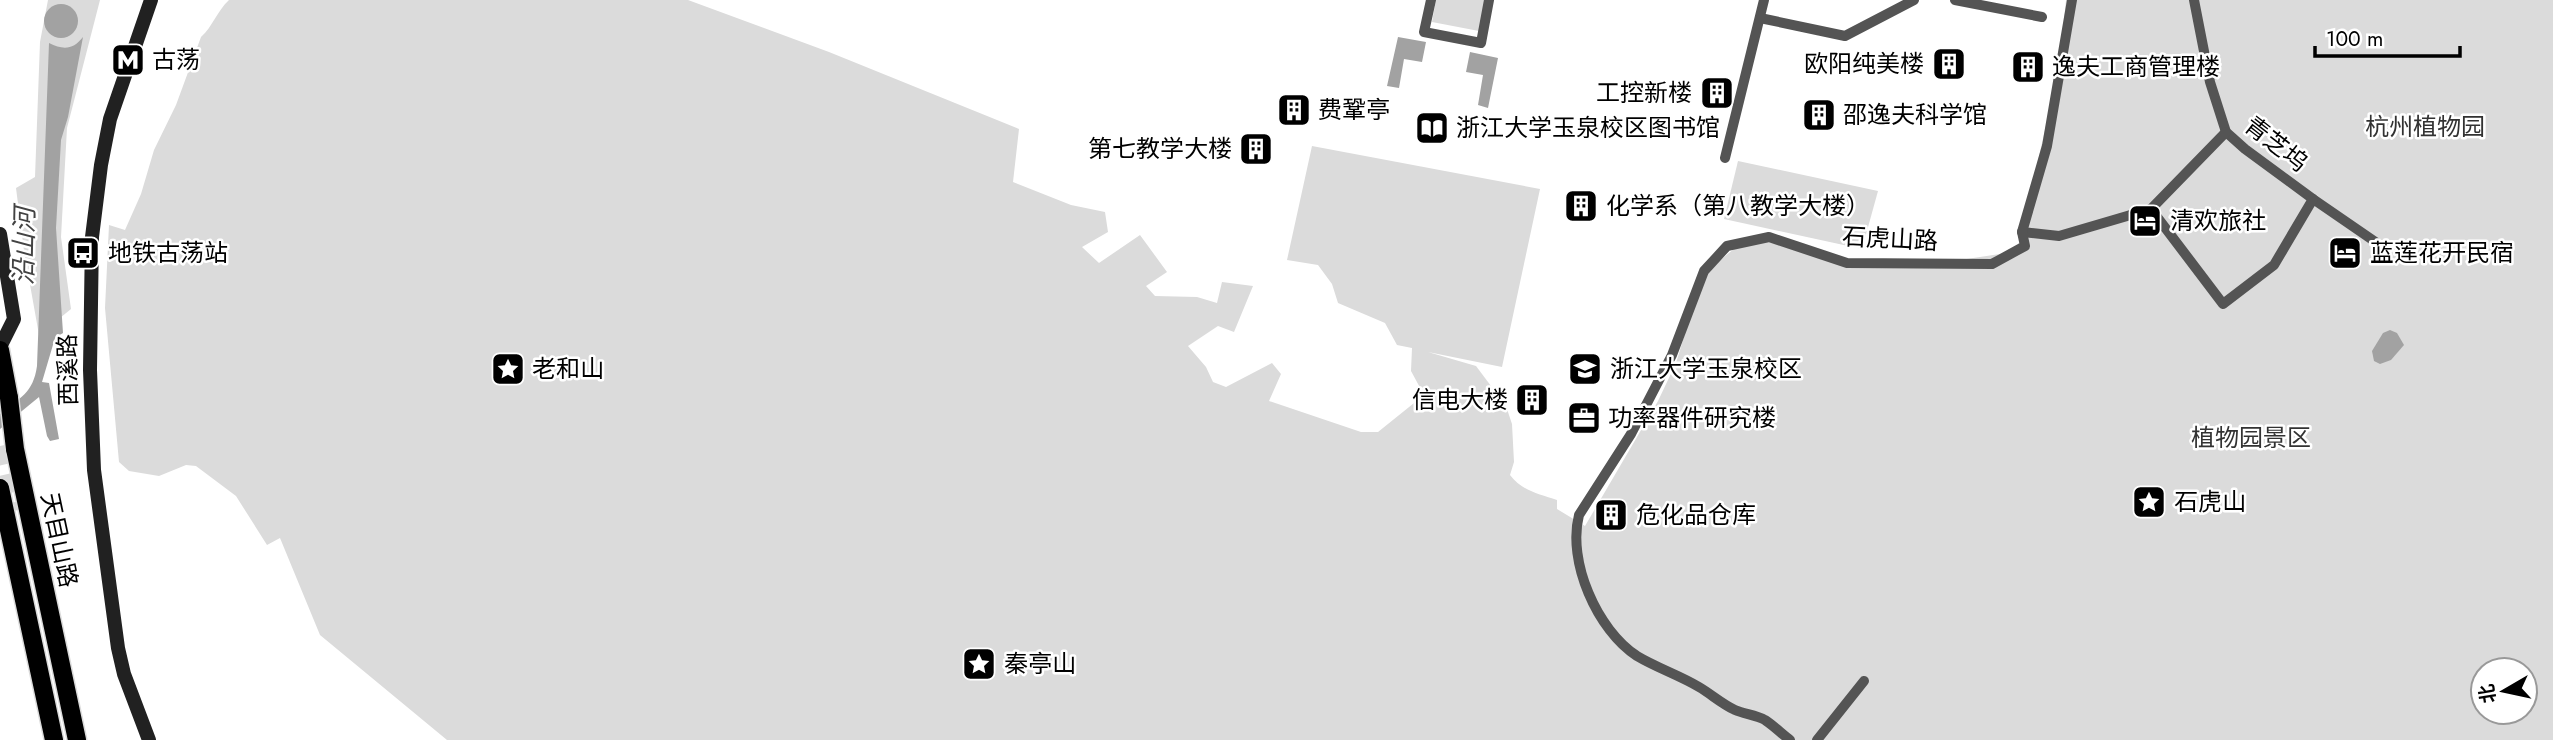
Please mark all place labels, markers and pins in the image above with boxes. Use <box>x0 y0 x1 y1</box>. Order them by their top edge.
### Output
metro station icon: 古荡 <box>109 41 147 79</box>
place label: 古荡 <box>152 42 200 77</box>
building icon: 欧阳纯美楼 <box>1930 45 1968 83</box>
place label: 欧阳纯美楼 <box>1804 46 1924 81</box>
building icon: 逸夫工商管理楼 <box>2009 48 2047 86</box>
place label: 逸夫工商管理楼 <box>2052 49 2220 84</box>
building icon: 工控新楼 <box>1698 74 1736 112</box>
place label: 工控新楼 <box>1596 75 1692 110</box>
building icon: 费鞏亭 <box>1275 91 1313 129</box>
place label: 费鞏亭 <box>1318 92 1390 127</box>
building icon: 邵逸夫科学馆 <box>1800 96 1838 134</box>
place label: 邵逸夫科学馆 <box>1843 97 1987 132</box>
library icon: 浙江大学玉泉校区图书馆 <box>1413 109 1451 147</box>
place label: 浙江大学玉泉校区图书馆 <box>1456 110 1720 145</box>
building icon: 第七教学大楼 <box>1237 130 1275 168</box>
place label: 第七教学大楼 <box>1088 131 1232 166</box>
building icon: 化学系（第八教学大楼） <box>1562 187 1600 225</box>
place label: 化学系（第八教学大楼） <box>1606 188 1870 223</box>
hotel icon: 清欢旅社 <box>2126 202 2164 240</box>
place label: 清欢旅社 <box>2170 203 2266 238</box>
bus stop icon: 地铁古荡站 <box>64 234 102 272</box>
hotel icon: 蓝莲花开民宿 <box>2326 234 2364 272</box>
place label: 地铁古荡站 <box>108 235 228 270</box>
place label: 蓝莲花开民宿 <box>2370 235 2514 270</box>
place icon: 老和山 <box>489 350 527 388</box>
school or university icon: 浙江大学玉泉校区 <box>1566 350 1604 388</box>
place label: 老和山 <box>532 351 604 386</box>
place label: 浙江大学玉泉校区 <box>1610 351 1802 386</box>
building icon: 信电大楼 <box>1513 381 1551 419</box>
place label: 信电大楼 <box>1412 382 1508 417</box>
office icon: 功率器件研究楼 <box>1565 399 1603 437</box>
place label: 功率器件研究楼 <box>1608 400 1776 435</box>
place icon: 石虎山 <box>2130 483 2168 521</box>
place label: 石虎山 <box>2174 484 2246 519</box>
building icon: 危化品仓库 <box>1592 496 1630 534</box>
place label: 危化品仓库 <box>1636 497 1756 532</box>
place icon: 秦亭山 <box>960 645 998 683</box>
place label: 秦亭山 <box>1004 646 1076 681</box>

